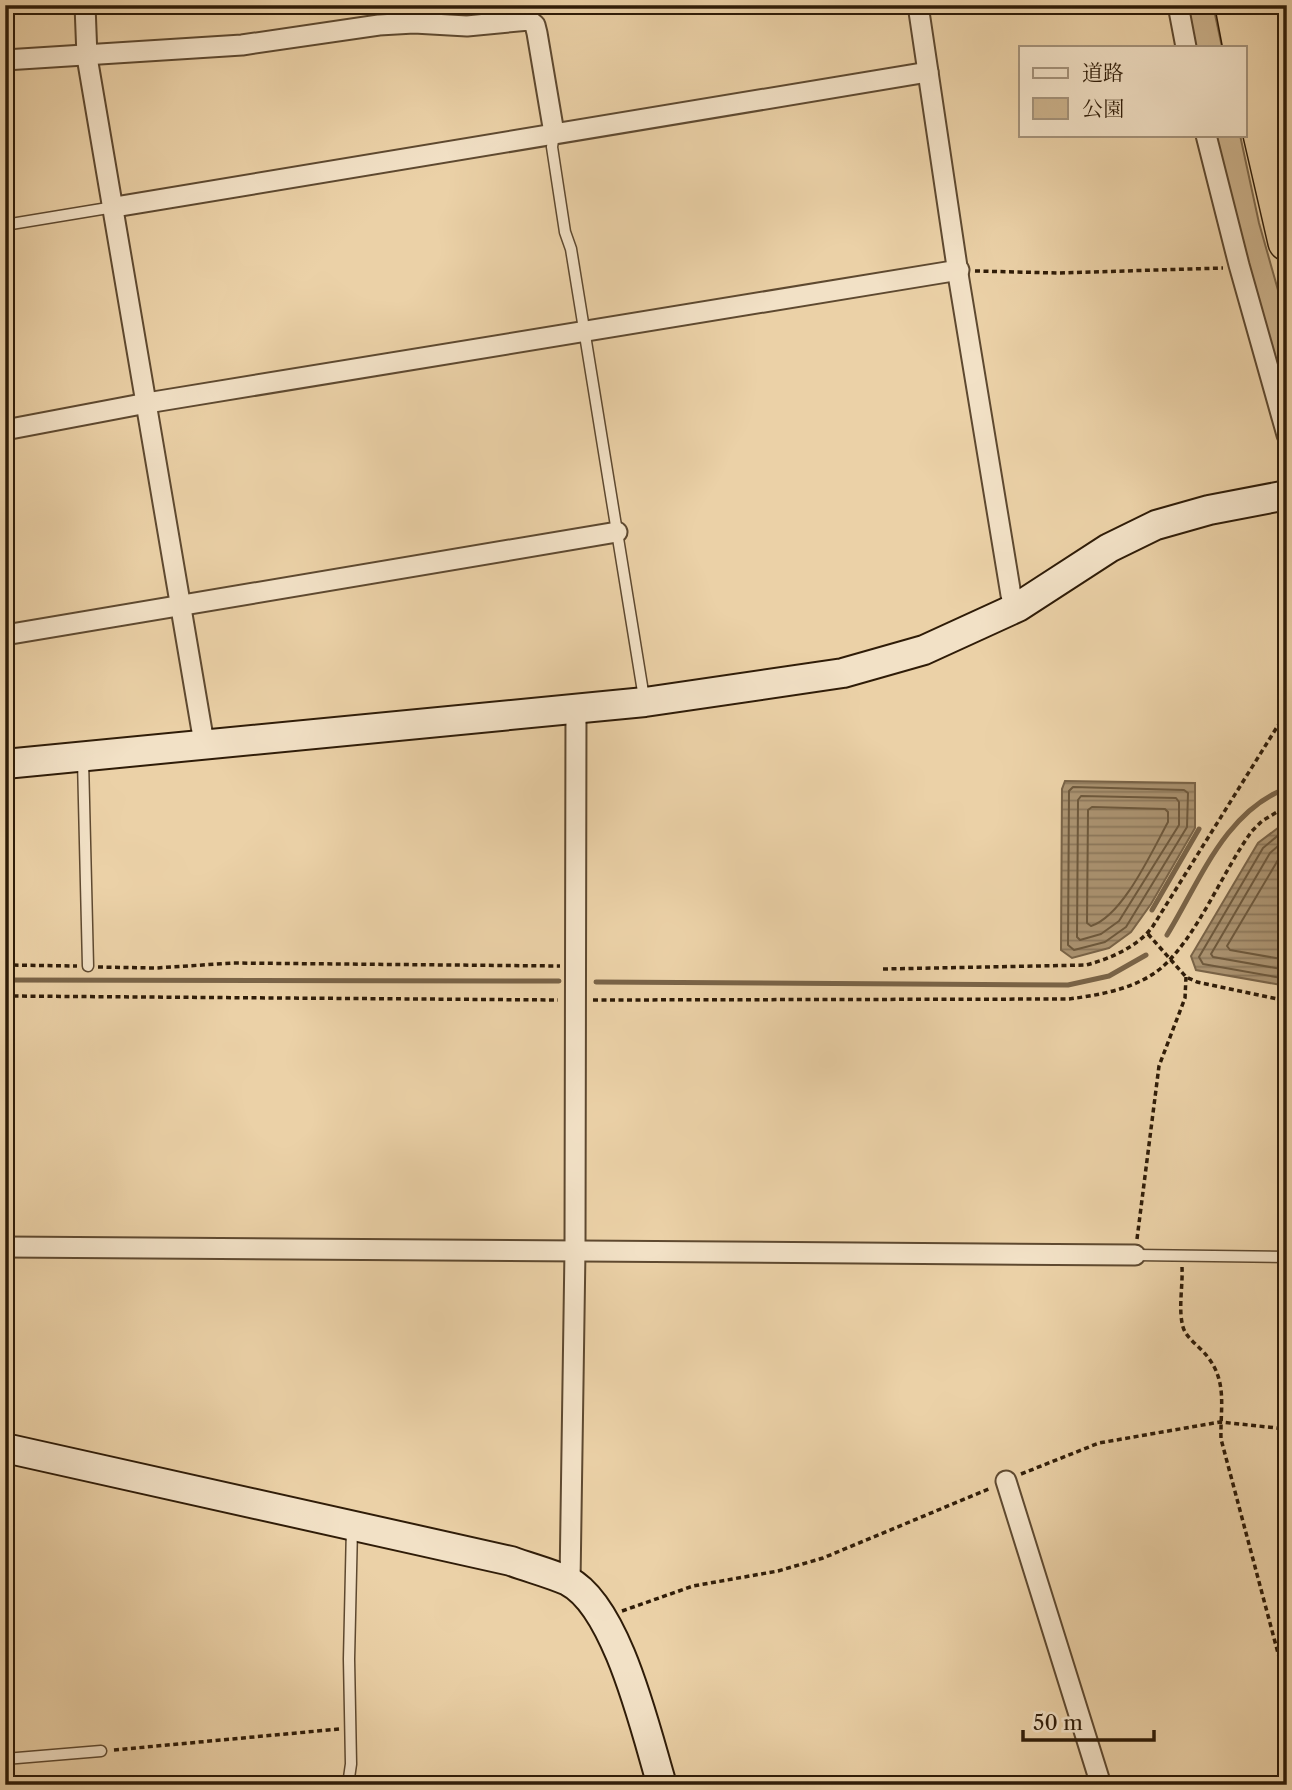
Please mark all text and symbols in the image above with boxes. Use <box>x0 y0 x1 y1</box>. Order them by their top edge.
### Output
legend <box>1019 46 1246 136</box>
text: 道路 <box>1082 60 1124 85</box>
text: 公園 <box>1082 96 1124 121</box>
scale bar <box>1023 1699 1154 1743</box>
text: 50 m <box>1033 1710 1083 1735</box>

